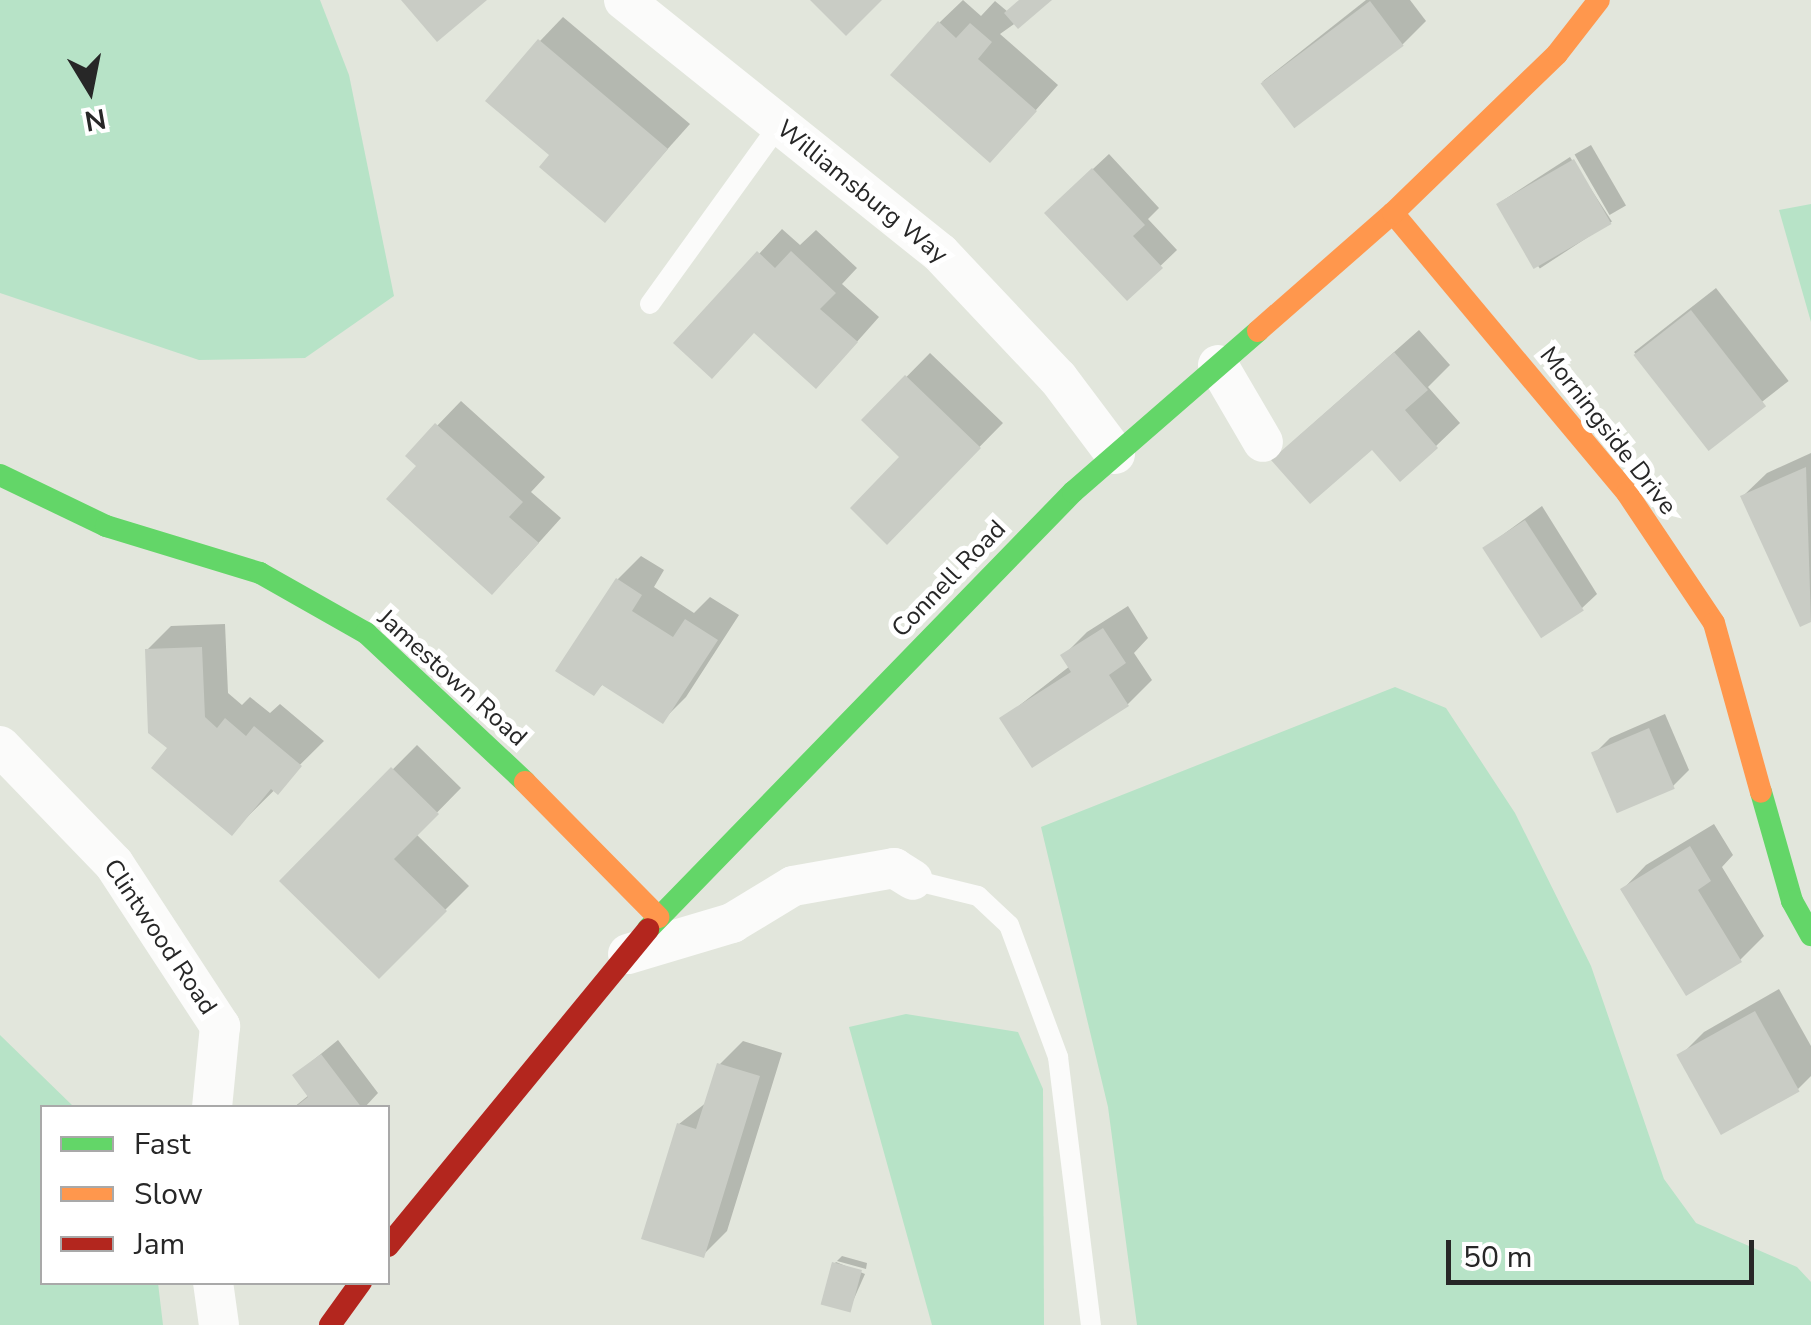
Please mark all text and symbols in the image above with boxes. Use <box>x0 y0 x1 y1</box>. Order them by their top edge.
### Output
north arrow <box>40 40 140 140</box>
text: N <box>82 99 109 140</box>
street label: Williamsburg Way <box>771 114 953 270</box>
street label: Morningside Drive <box>1533 341 1683 521</box>
street label: Connell Road <box>886 514 1012 644</box>
street label: Jamestown Road <box>371 603 533 753</box>
street label: Clintwood Road <box>97 854 223 1020</box>
legend <box>40 1105 390 1285</box>
text: Fast <box>134 1124 191 1165</box>
text: Slow <box>134 1174 203 1215</box>
scale bar <box>1451 1220 1758 1282</box>
text: Jam <box>134 1224 185 1265</box>
text: 50 m <box>1463 1237 1532 1278</box>

